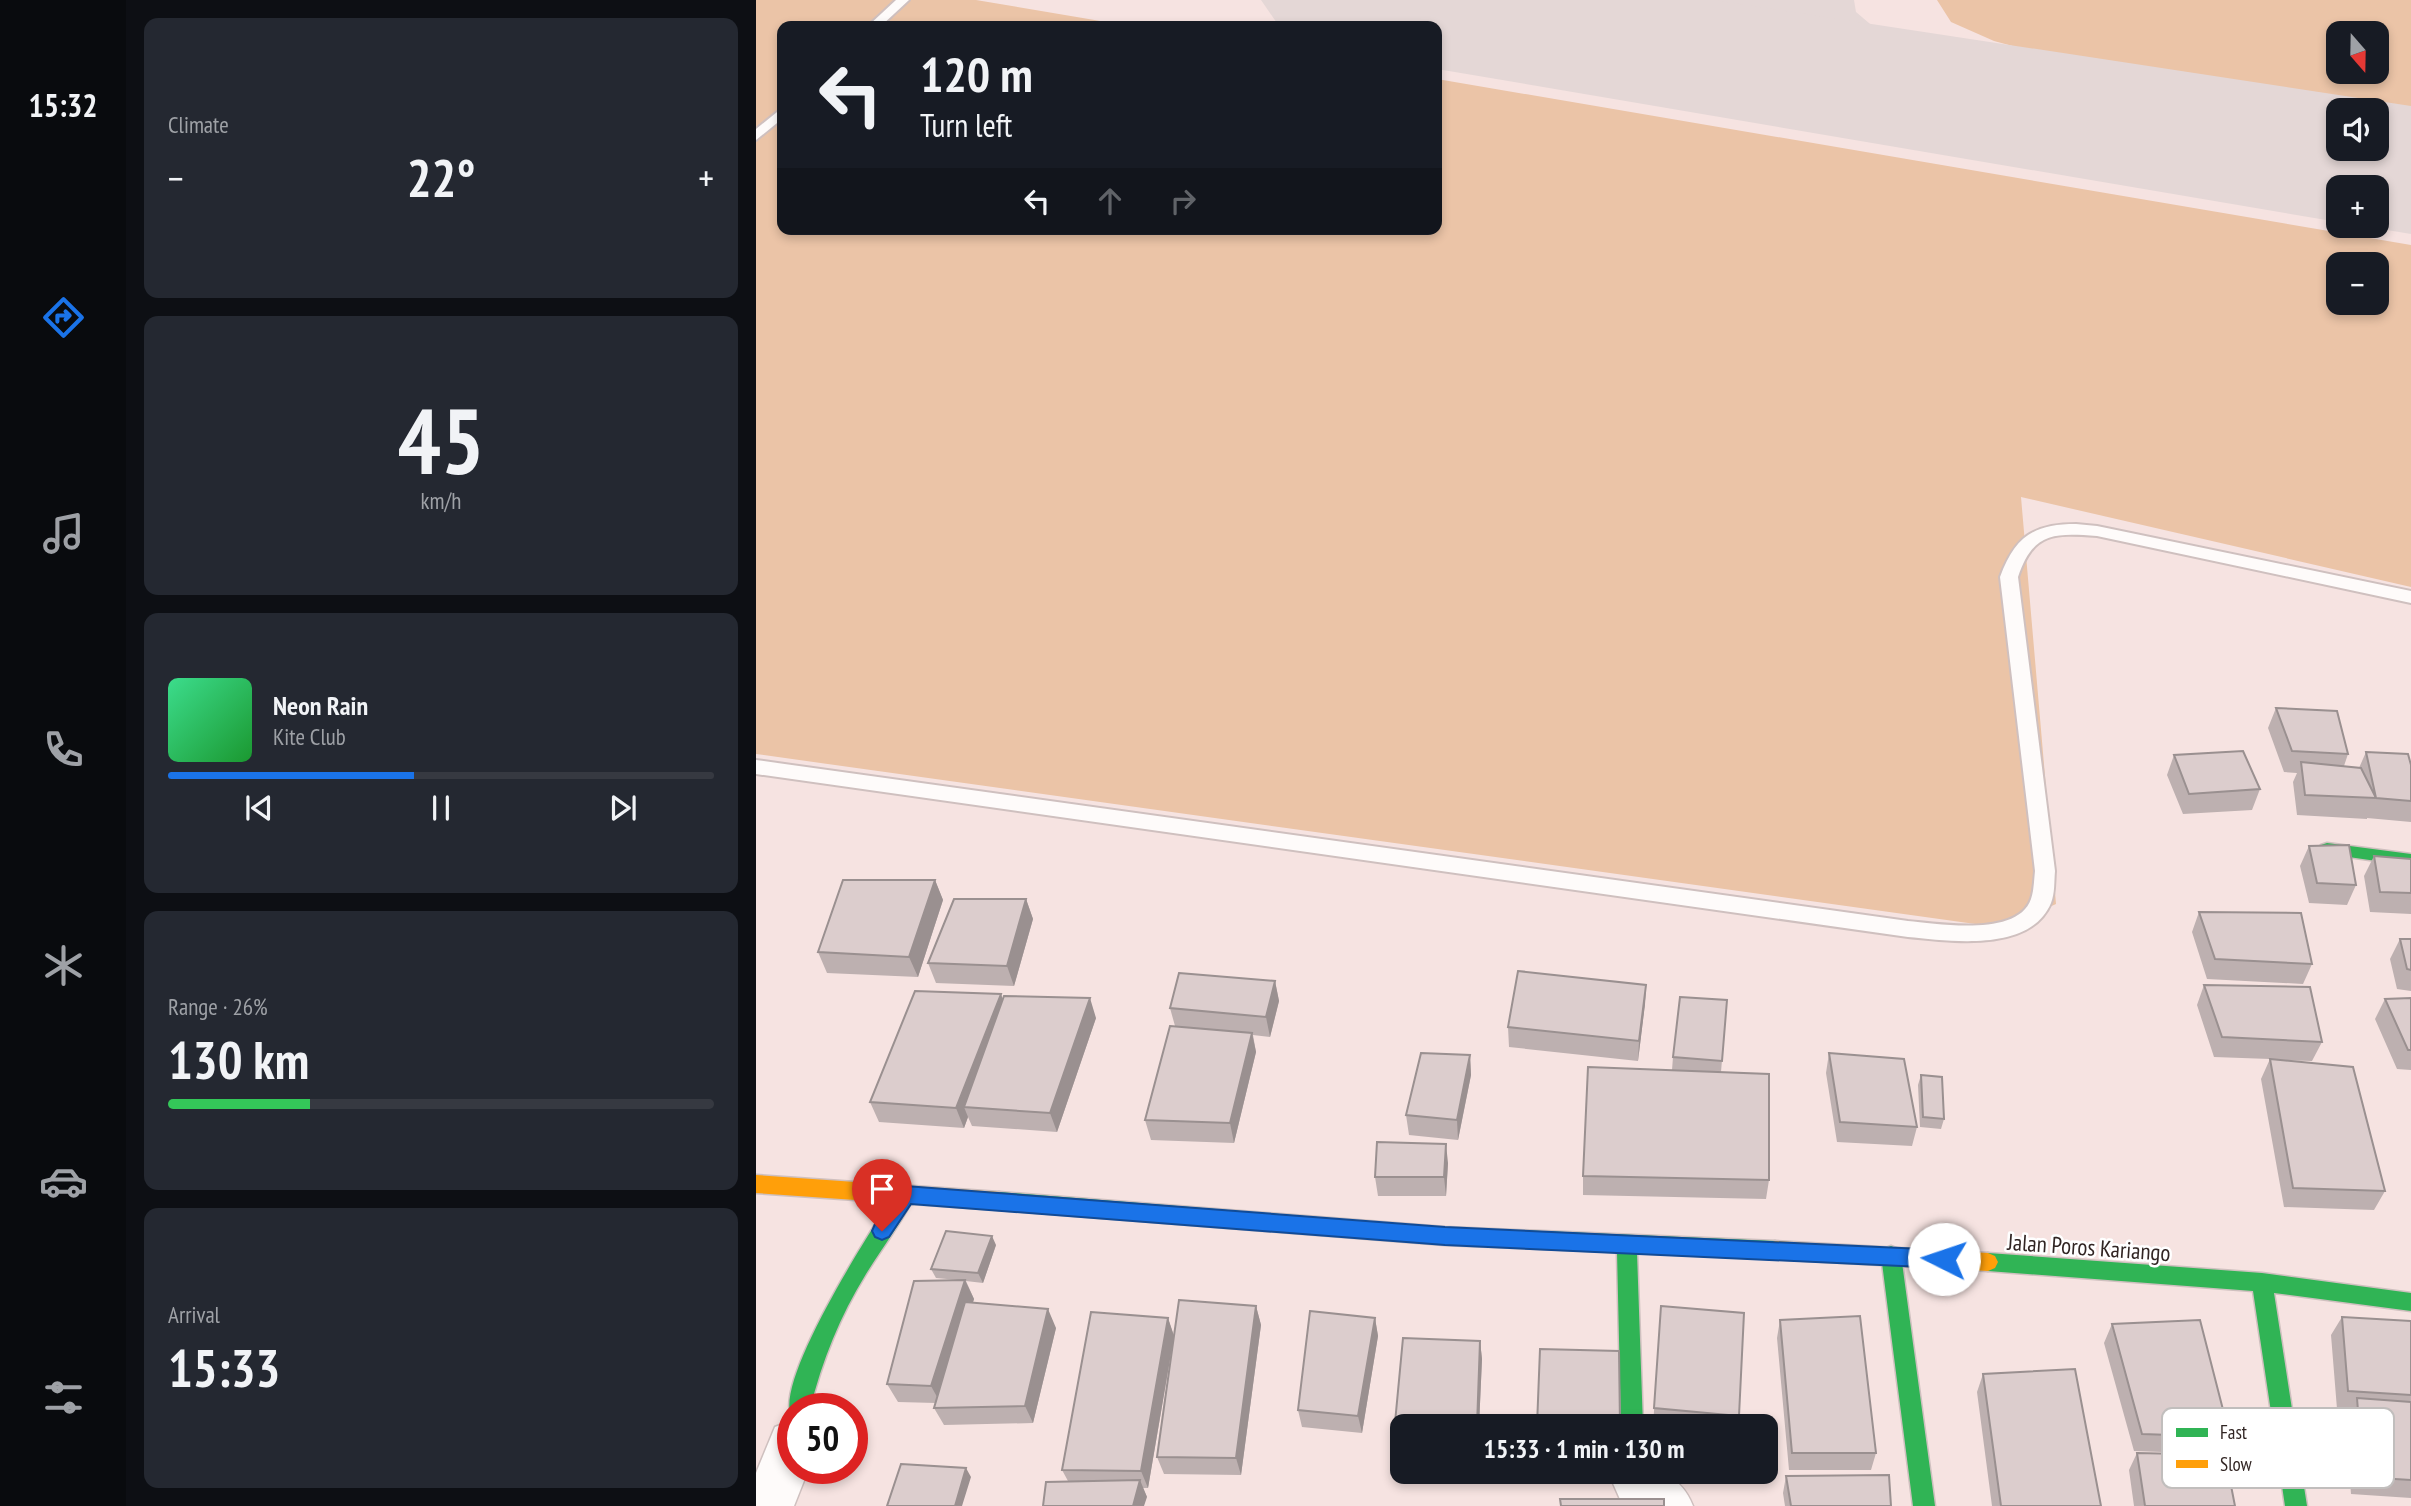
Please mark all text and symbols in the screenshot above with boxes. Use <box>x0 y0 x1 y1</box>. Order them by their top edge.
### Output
north arrow <box>2326 21 2389 84</box>
map controls <box>2326 21 2389 315</box>
text: 120 m <box>920 42 1033 106</box>
icon: left <box>805 49 896 140</box>
text: 15:32 <box>28 84 98 126</box>
button: sound <box>2326 98 2389 161</box>
text: Turn left <box>920 104 1012 146</box>
text: Climate <box>168 110 229 139</box>
text: 22° <box>407 144 475 211</box>
text: − <box>168 153 184 202</box>
text: + <box>698 153 714 202</box>
button: + <box>2326 175 2389 238</box>
icon: left <box>1018 182 1056 220</box>
icon: ahead <box>1091 182 1129 220</box>
icon: right <box>1164 182 1202 220</box>
button: − <box>2326 252 2389 315</box>
icon: directions <box>39 293 88 342</box>
text: 45 <box>398 381 485 499</box>
text: km/h <box>421 486 461 515</box>
icon: music <box>39 509 88 558</box>
text: Neon Rain <box>273 689 368 722</box>
text: Kite Club <box>273 722 346 751</box>
icon: phone <box>39 725 88 774</box>
icon: previous <box>240 789 278 827</box>
icon: pause <box>422 789 460 827</box>
icon: next <box>604 789 642 827</box>
icon: climate <box>39 941 88 990</box>
text: Range · 26% <box>168 992 268 1021</box>
text: 130 km <box>168 1026 309 1093</box>
icon: car <box>39 1157 88 1206</box>
pin <box>852 1159 912 1231</box>
icon: arrive <box>863 1170 901 1208</box>
position arrow <box>1907 1222 1981 1296</box>
street label: Jalan Poros Kariango <box>2006 1227 2172 1267</box>
text: Arrival <box>168 1300 220 1329</box>
text: 15:33 <box>168 1334 280 1401</box>
icon: filters <box>39 1373 88 1422</box>
speed limit sign: 50 <box>777 1393 868 1484</box>
legend <box>2162 1408 2394 1488</box>
text: Fast <box>2220 1420 2248 1444</box>
text: 15:33 · 1 min · 130 m <box>1484 1432 1684 1465</box>
text: Slow <box>2220 1452 2253 1476</box>

